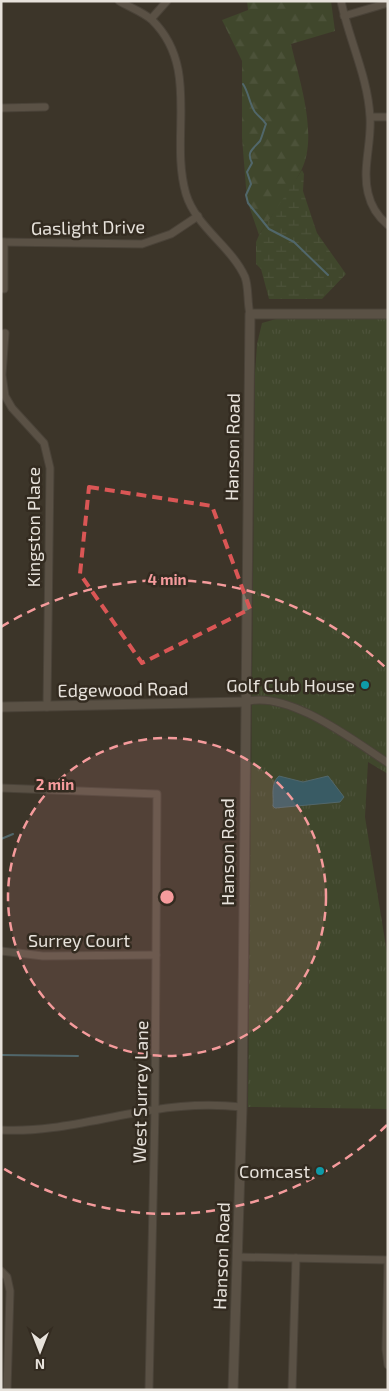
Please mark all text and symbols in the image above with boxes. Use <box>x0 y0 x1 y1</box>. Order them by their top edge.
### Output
street label: Gaslight Drive <box>31 215 145 239</box>
street label: Hanson Road <box>220 393 244 501</box>
street label: Kingston Place <box>22 467 44 587</box>
text: 4 min <box>147 570 187 588</box>
place label: Golf Club House <box>226 674 355 696</box>
street label: Edgewood Road <box>57 677 189 701</box>
marker: Golf Club House <box>359 679 371 691</box>
text: 2 min <box>36 775 74 793</box>
street label: Hanson Road <box>216 798 238 906</box>
centre of rings <box>158 888 176 906</box>
street label: Surrey Court <box>28 929 130 951</box>
street label: West Surrey Lane <box>128 1020 152 1164</box>
place label: Comcast <box>239 1160 310 1182</box>
marker: Comcast <box>314 1165 326 1177</box>
street label: Hanson Road <box>208 1202 234 1310</box>
north arrow <box>15 1326 65 1376</box>
text: N <box>35 1356 45 1373</box>

